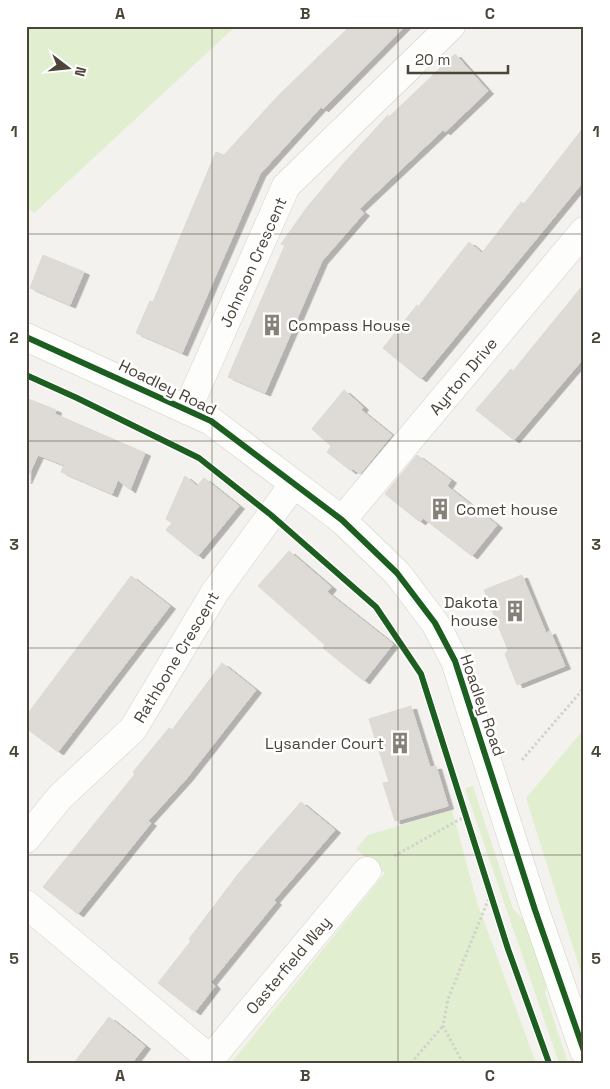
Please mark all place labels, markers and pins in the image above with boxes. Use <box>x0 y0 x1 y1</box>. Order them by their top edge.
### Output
building icon: Compass House <box>259 312 285 338</box>
place label: Compass House <box>288 315 410 336</box>
building icon: Comet house <box>427 496 453 522</box>
place label: Comet house <box>456 499 558 520</box>
place label: Dakota house <box>444 592 498 631</box>
building icon: Dakota house <box>502 598 528 624</box>
building icon: Lysander Court <box>387 730 413 756</box>
place label: Lysander Court <box>265 733 384 754</box>

